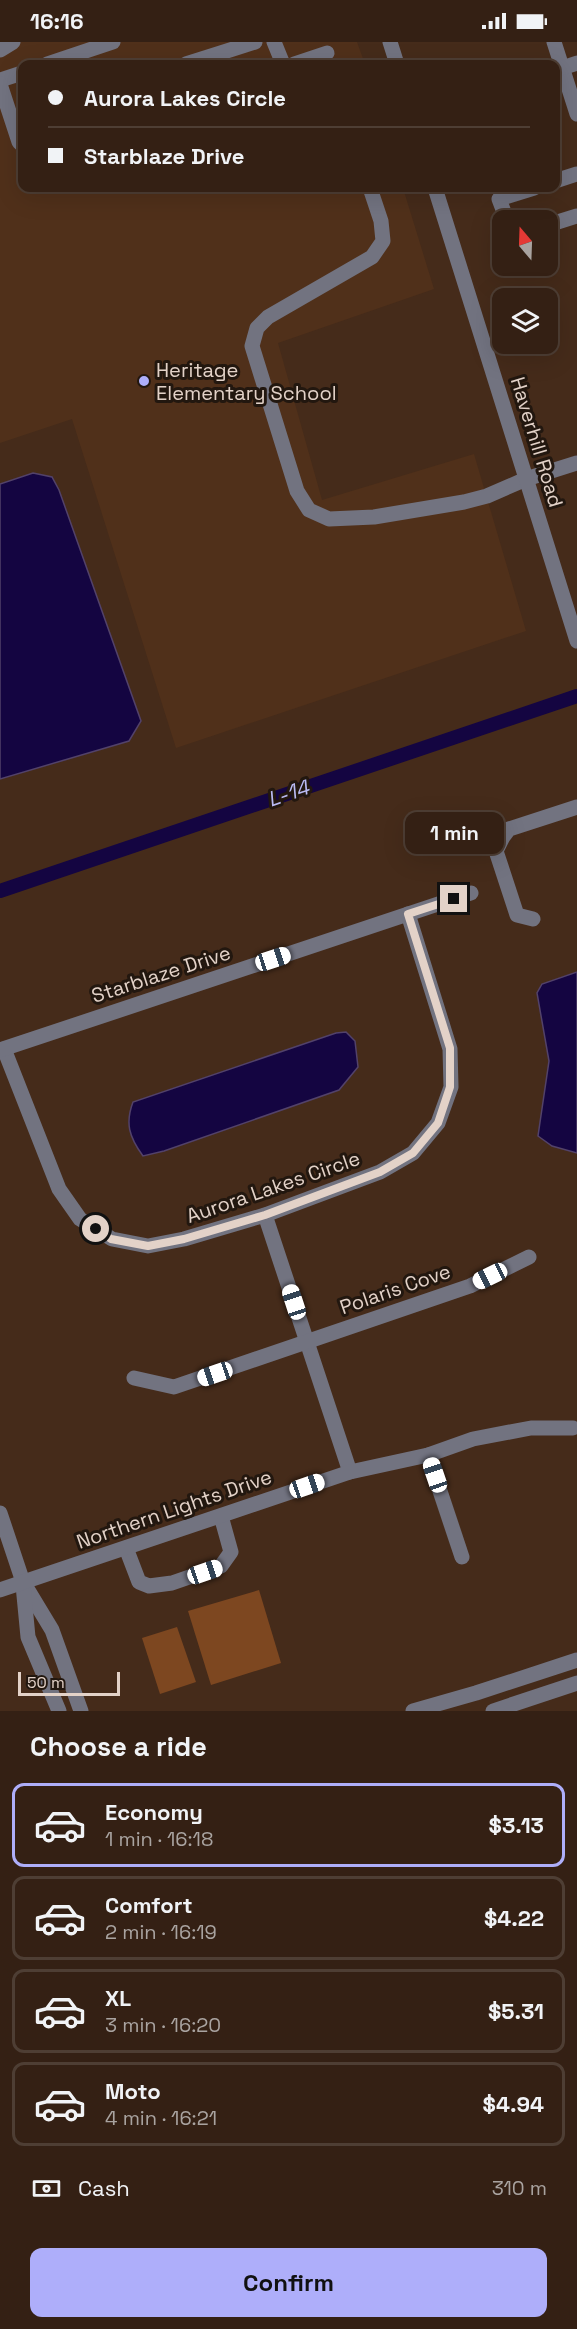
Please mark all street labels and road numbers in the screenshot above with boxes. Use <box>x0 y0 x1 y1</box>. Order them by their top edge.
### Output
street label: Haverhill Road <box>505 374 569 510</box>
street label: Starblaze Drive <box>88 939 234 1009</box>
street label: Aurora Lakes Circle <box>183 1145 363 1229</box>
street label: Polaris Cove <box>336 1258 454 1320</box>
street label: Northern Lights Drive <box>73 1463 275 1555</box>

